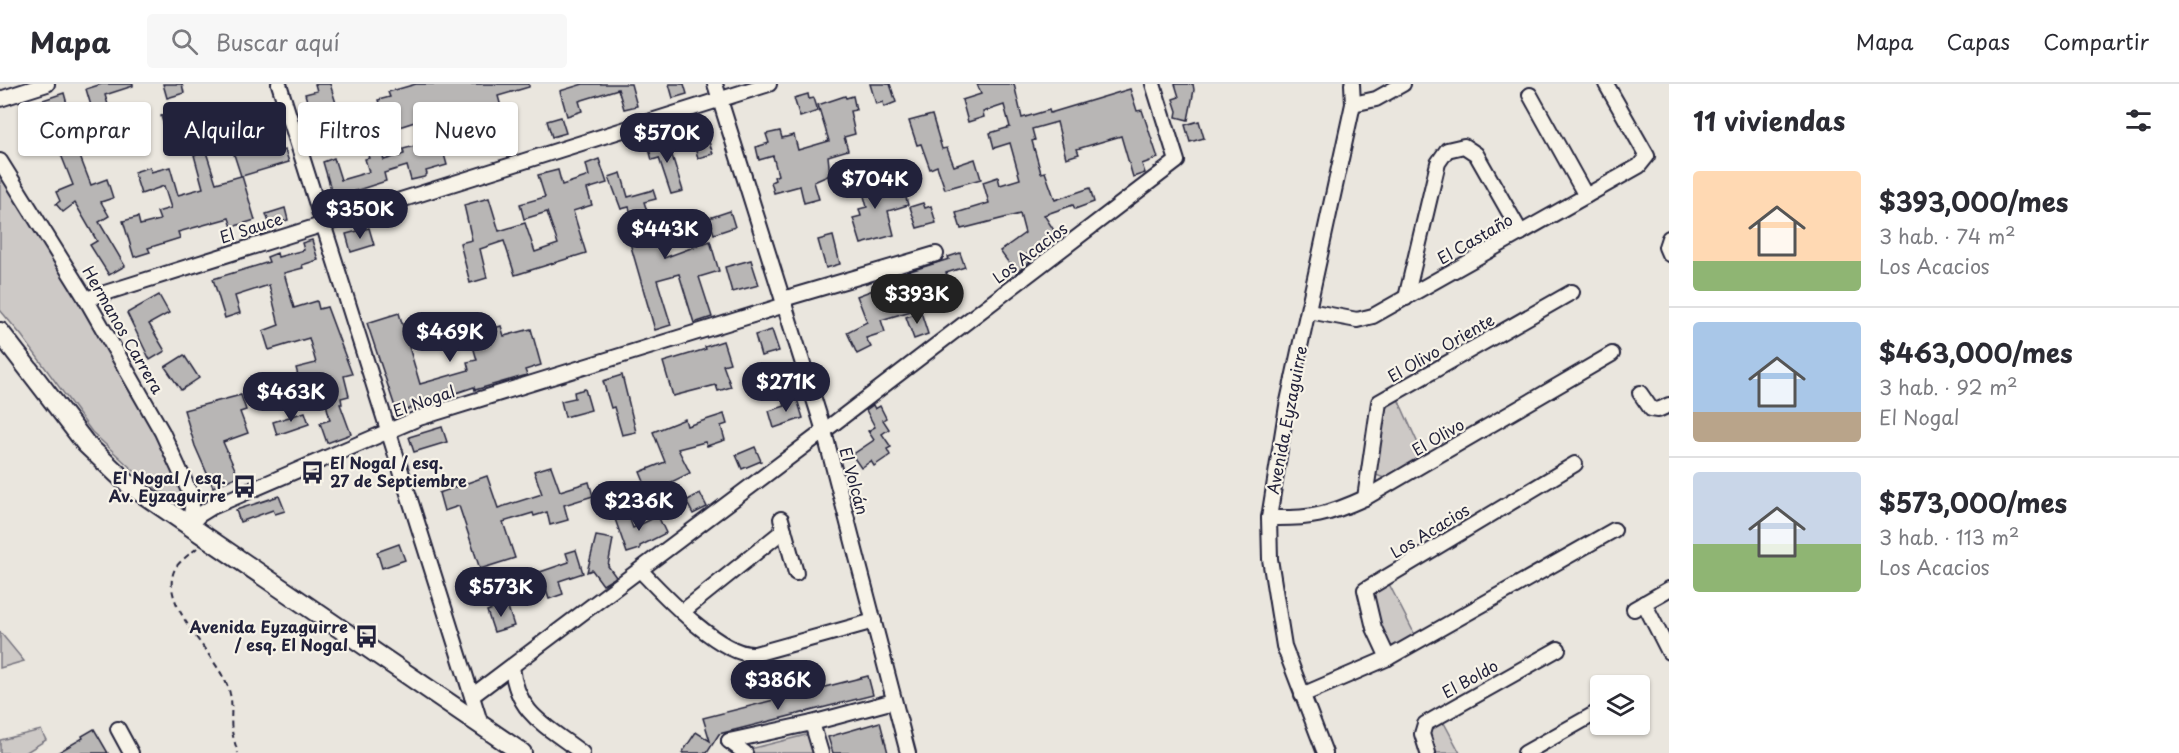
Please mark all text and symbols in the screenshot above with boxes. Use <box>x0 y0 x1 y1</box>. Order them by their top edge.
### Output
search box <box>147 14 567 68</box>
text: Mapa <box>30 20 111 63</box>
icon: search <box>168 25 201 58</box>
text: Buscar aquí <box>216 25 340 58</box>
text: Mapa <box>1856 25 1914 57</box>
text: Capas <box>1947 25 2010 57</box>
text: Compartir <box>2043 25 2149 57</box>
text: 11 viviendas <box>1693 101 1845 140</box>
chip: Comprar <box>18 102 151 156</box>
chip: Alquilar <box>163 102 286 156</box>
chip: Filtros <box>298 102 401 156</box>
chip: Nuevo <box>413 102 518 156</box>
icon: filters <box>2122 104 2155 137</box>
pin: $570K <box>625 113 709 164</box>
text: $570K <box>634 117 700 147</box>
pin: $704K <box>833 159 917 210</box>
text: $704K <box>841 163 909 193</box>
text: $393,000/mes <box>1879 182 2069 221</box>
pin: $350K <box>318 189 402 240</box>
text: $350K <box>326 193 394 223</box>
icon: home <box>1741 195 1813 267</box>
street label: El Sauce <box>216 206 286 248</box>
street label: El Castaño <box>1432 207 1517 269</box>
pin: $443K <box>623 209 707 260</box>
text: $443K <box>631 213 699 243</box>
street label: Los Acacios <box>987 216 1072 288</box>
text: 3 hab. · 74 m² <box>1879 221 2015 251</box>
text: Los Acacios <box>1879 251 1990 281</box>
street label: Hermanos Carrera <box>77 261 170 398</box>
pin: $393K <box>875 274 959 325</box>
text: $393K <box>885 278 949 308</box>
street label: El Olivo Oriente <box>1383 307 1499 387</box>
pin: $469K <box>408 312 492 363</box>
text: $469K <box>416 316 484 346</box>
text: $463,000/mes <box>1879 333 2073 372</box>
street label: Avenida Eyzaguirre <box>1260 344 1312 496</box>
icon: home <box>1741 346 1813 418</box>
pin: $271K <box>744 362 828 413</box>
text: $271K <box>756 366 816 396</box>
pin: $463K <box>249 372 333 423</box>
text: 3 hab. · 92 m² <box>1879 372 2018 402</box>
text: $463K <box>257 376 325 406</box>
street label: El Nogal <box>389 378 458 422</box>
text: El Nogal <box>1879 402 1960 432</box>
street label: El Olivo <box>1407 411 1468 461</box>
street label: El Volcán <box>834 444 875 517</box>
place label: El Nogal / esq. 27 de Septiembre <box>330 450 467 492</box>
bus stop icon: El Nogal / esq. 27 de Septiembre <box>299 459 325 485</box>
place label: El Nogal / esq. Av. Eyzaguirre <box>109 465 226 507</box>
bus stop icon: El Nogal / esq. Av. Eyzaguirre <box>231 474 257 500</box>
pin: $236K <box>597 481 681 532</box>
text: $573,000/mes <box>1879 483 2067 522</box>
text: $236K <box>605 485 673 515</box>
icon: home <box>1741 496 1813 568</box>
street label: Los Acacios <box>1385 497 1474 563</box>
text: 3 hab. · 113 m² <box>1879 522 2019 552</box>
text: Los Acacios <box>1879 552 1990 582</box>
pin: $573K <box>459 567 543 618</box>
text: $573K <box>469 571 533 601</box>
place label: Avenida Eyzaguirre / esq. El Nogal <box>189 614 348 656</box>
bus stop icon: Avenida Eyzaguirre / esq. El Nogal <box>353 623 379 649</box>
street label: El Boldo <box>1437 653 1502 703</box>
pin: $386K <box>736 660 820 711</box>
text: $386K <box>745 664 811 694</box>
map controls <box>1590 675 1650 735</box>
button: layers <box>1590 675 1650 735</box>

